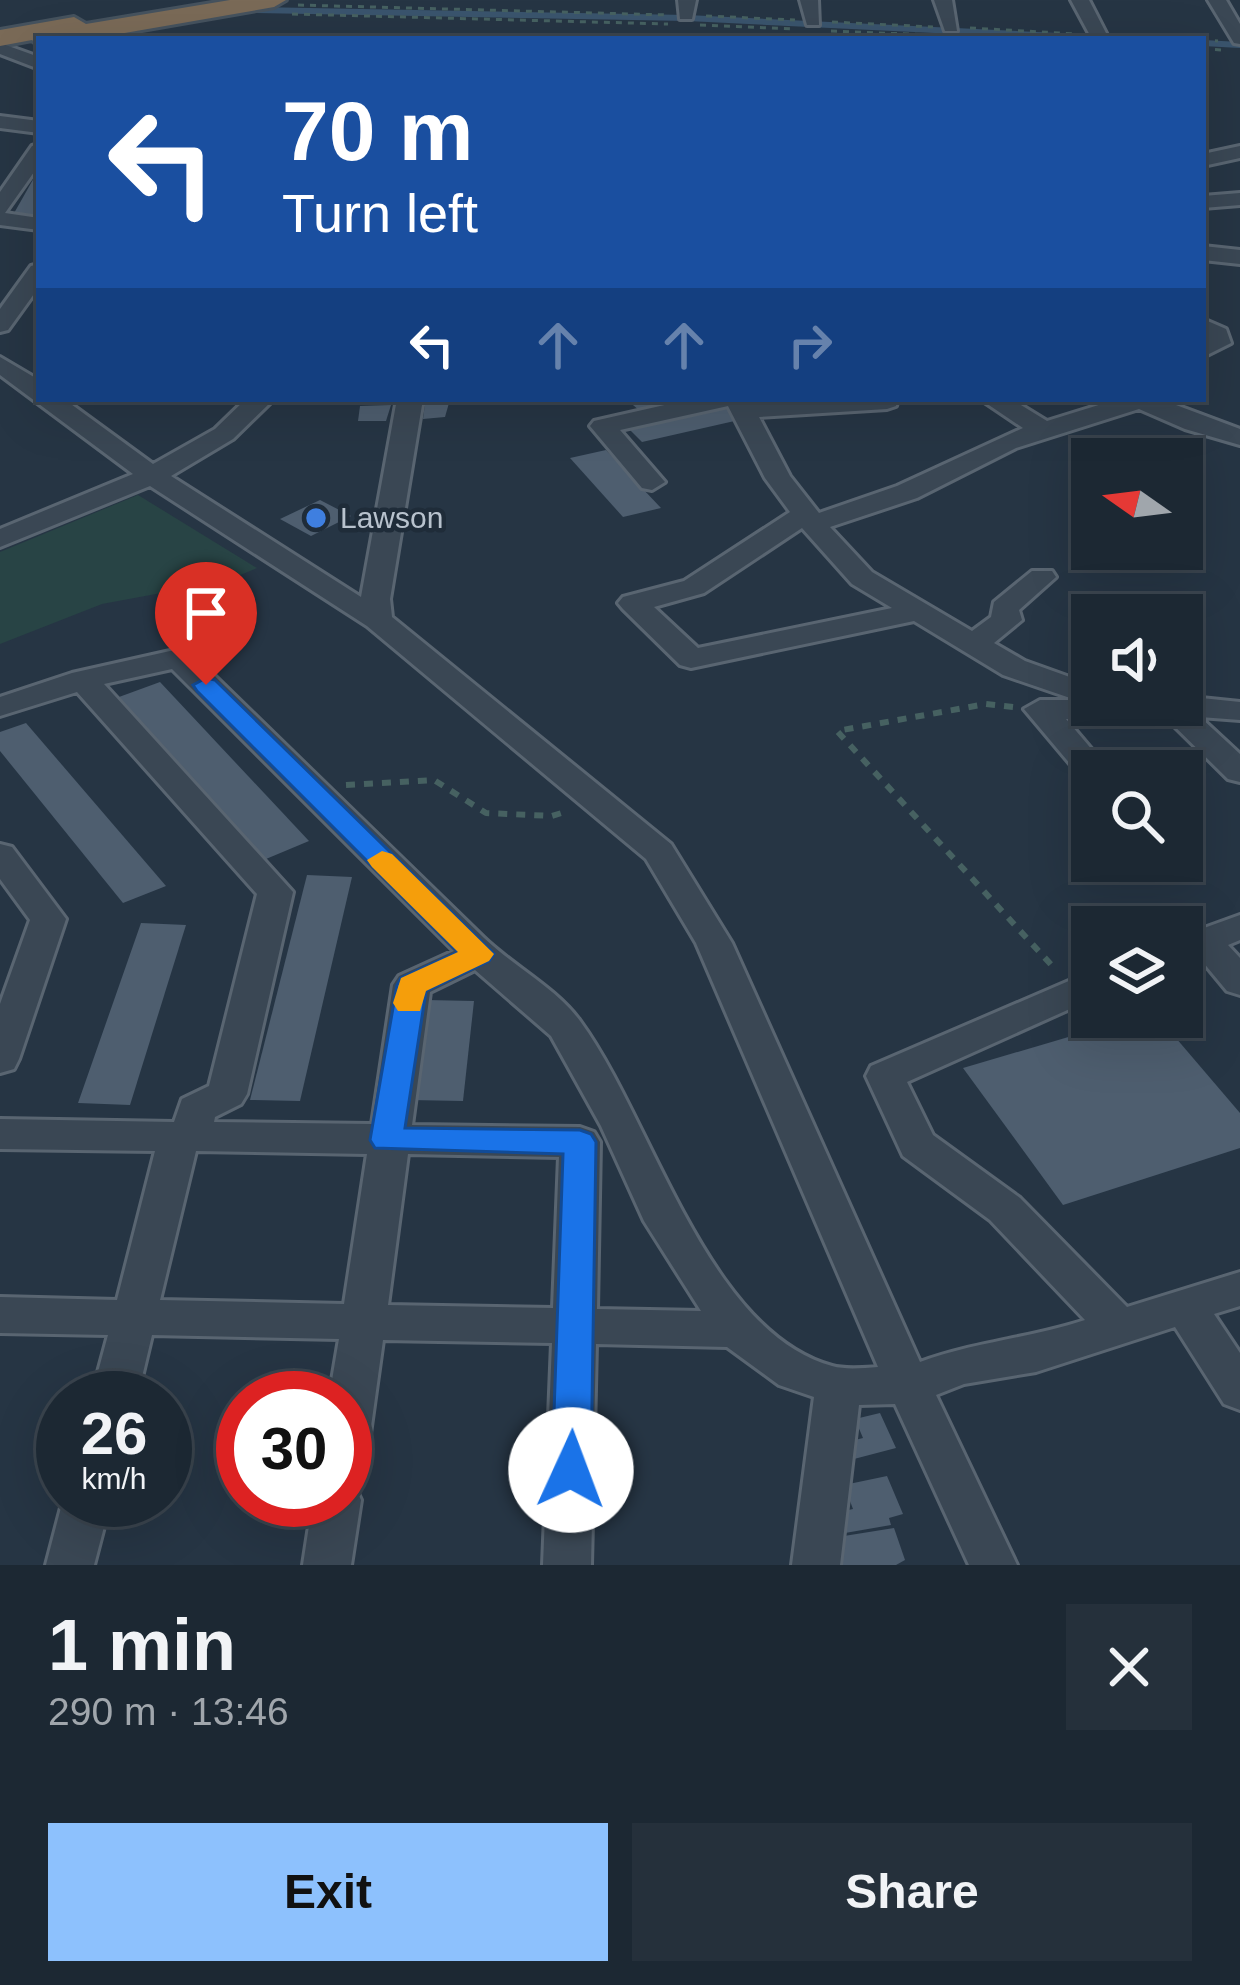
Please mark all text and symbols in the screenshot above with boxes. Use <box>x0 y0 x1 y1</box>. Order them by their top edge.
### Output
icon: left <box>84 84 240 240</box>
text: 70 m <box>282 84 473 178</box>
text: Turn left <box>282 183 478 243</box>
icon: left <box>399 312 465 378</box>
icon: ahead <box>525 312 591 378</box>
icon: ahead <box>651 312 717 378</box>
icon: right <box>777 312 843 378</box>
north arrow <box>1071 438 1203 570</box>
map controls <box>1071 438 1203 1038</box>
place label: Lawson <box>340 501 443 534</box>
marker: Lawson <box>303 505 329 531</box>
pin <box>155 562 257 685</box>
icon: arrive <box>173 580 239 646</box>
button: sound <box>1071 594 1203 726</box>
button: search <box>1071 750 1203 882</box>
button: layers <box>1071 906 1203 1038</box>
speed limit sign: 30 <box>216 1371 372 1527</box>
text: 26 <box>81 1400 147 1467</box>
position arrow <box>508 1407 634 1533</box>
text: km/h <box>81 1462 147 1495</box>
button: close <box>1066 1604 1192 1730</box>
text: 1 min <box>48 1605 236 1685</box>
text: 290 m · 13:46 <box>48 1690 289 1733</box>
button: Exit <box>48 1823 608 1961</box>
button: Share <box>632 1823 1192 1961</box>

